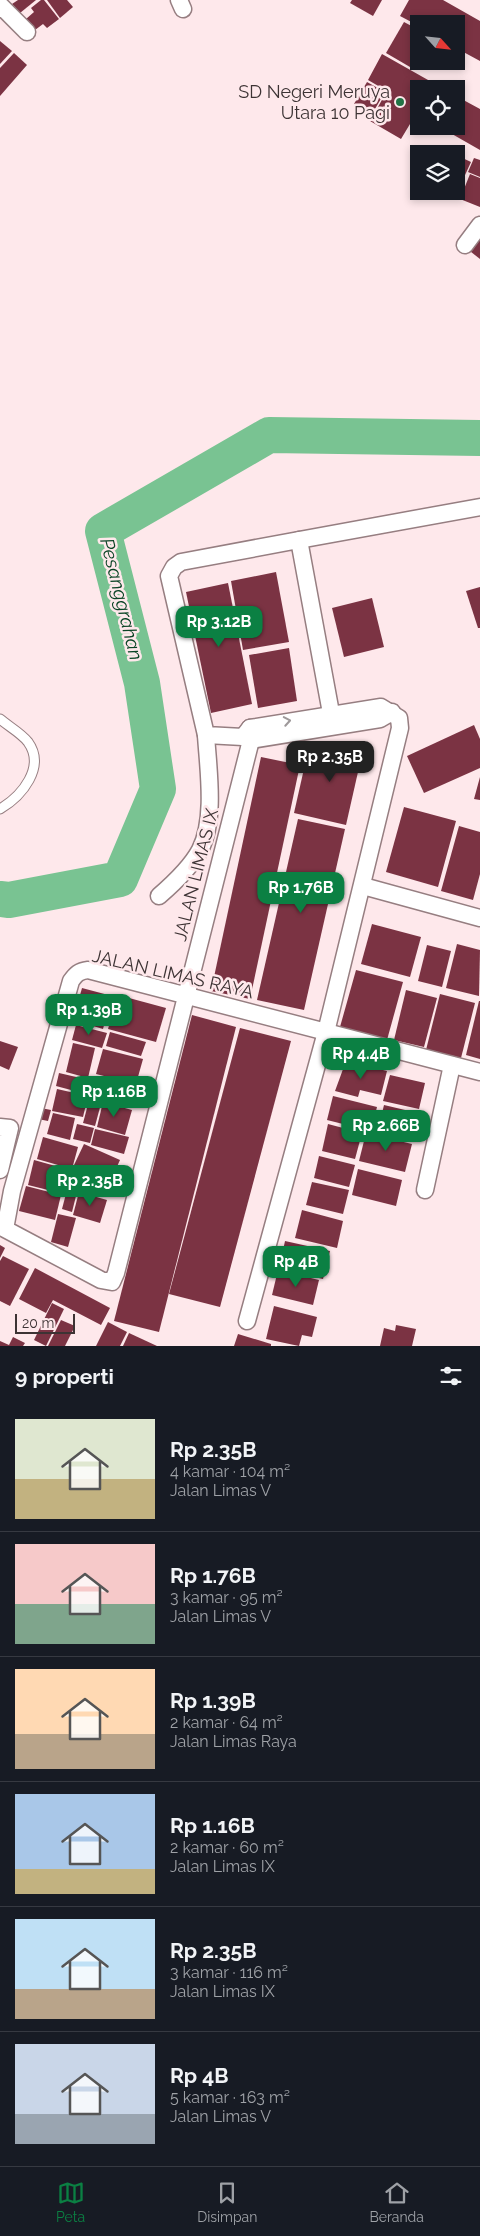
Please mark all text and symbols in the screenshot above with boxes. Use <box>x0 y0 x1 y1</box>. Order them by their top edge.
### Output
north arrow <box>410 15 465 70</box>
map controls <box>410 15 465 200</box>
button: locate <box>410 80 465 135</box>
place label: SD Negeri Meruya Utara 10 Pagi <box>238 81 390 123</box>
marker: SD Negeri Meruya Utara 10 Pagi <box>394 96 406 108</box>
button: layers <box>410 145 465 200</box>
water label: Pesanggrahan <box>96 536 148 662</box>
pin: Rp 3.12B <box>167 606 271 648</box>
text: Rp 3.12B <box>187 612 251 631</box>
one-way arrow <box>283 717 291 727</box>
pin: Rp 2.35B <box>278 740 382 783</box>
text: Rp 2.35B <box>297 747 363 766</box>
street label: JALAN LIMAS IX <box>169 806 222 943</box>
pin: Rp 1.76B <box>249 872 353 914</box>
text: Rp 1.76B <box>268 878 334 897</box>
street label: JALAN LIMAS RAYA <box>90 945 256 1002</box>
pin: Rp 1.39B <box>37 994 141 1036</box>
text: Rp 1.39B <box>56 1000 122 1019</box>
pin: Rp 4.4B <box>315 1038 407 1080</box>
text: Rp 4.4B <box>332 1044 390 1063</box>
pin: Rp 1.16B <box>62 1076 166 1118</box>
text: Rp 1.16B <box>82 1082 146 1101</box>
pin: Rp 2.66B <box>334 1110 438 1152</box>
text: Rp 2.66B <box>352 1116 420 1135</box>
pin: Rp 2.35B <box>38 1164 142 1207</box>
text: Rp 2.35B <box>57 1171 123 1190</box>
pin: Rp 4B <box>261 1246 331 1288</box>
text: Rp 4B <box>274 1252 318 1271</box>
scale bar <box>15 1311 75 1334</box>
text: 20 m <box>22 1315 54 1331</box>
icon: filters <box>437 1362 465 1390</box>
text: 9 properti <box>15 1364 114 1389</box>
text: Rp 2.35B <box>170 1437 256 1462</box>
icon: home <box>55 1439 115 1499</box>
text: 4 kamar · 104 m² <box>170 1462 290 1481</box>
text: Jalan Limas V <box>170 1481 271 1500</box>
text: Rp 1.76B <box>170 1563 256 1588</box>
icon: home <box>55 1564 115 1624</box>
text: 3 kamar · 95 m² <box>170 1588 283 1607</box>
text: Jalan Limas V <box>170 1607 271 1626</box>
text: Rp 1.39B <box>170 1688 256 1713</box>
icon: home <box>55 1689 115 1749</box>
text: 2 kamar · 64 m² <box>170 1713 283 1732</box>
text: Jalan Limas Raya <box>170 1732 297 1751</box>
text: Rp 1.16B <box>170 1813 255 1838</box>
icon: home <box>55 1814 115 1874</box>
text: 2 kamar · 60 m² <box>170 1838 284 1857</box>
text: Jalan Limas IX <box>170 1857 275 1876</box>
text: Rp 2.35B <box>170 1938 256 1963</box>
icon: home <box>55 1939 115 1999</box>
text: 3 kamar · 116 m² <box>170 1963 288 1982</box>
text: Jalan Limas IX <box>170 1982 275 2001</box>
text: Rp 4B <box>170 2063 229 2088</box>
icon: home <box>55 2064 115 2124</box>
text: 5 kamar · 163 m² <box>170 2088 290 2107</box>
text: Jalan Limas V <box>170 2107 271 2126</box>
tab: Peta <box>56 2179 85 2225</box>
tab: Disimpan <box>197 2179 257 2225</box>
tab: Beranda <box>369 2179 424 2225</box>

